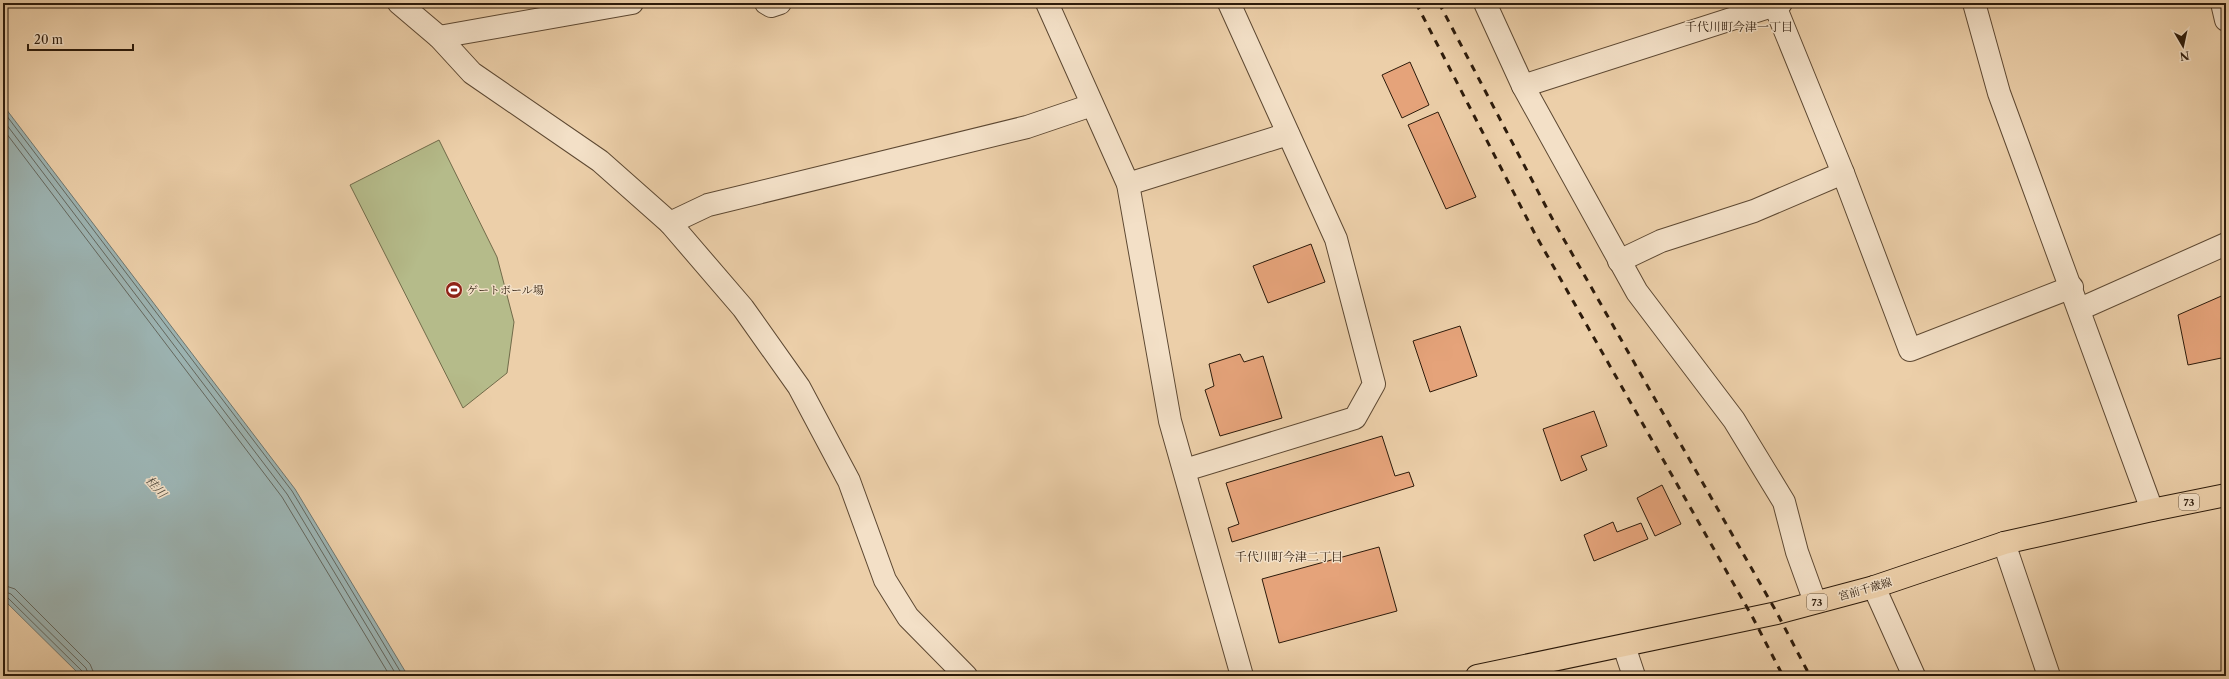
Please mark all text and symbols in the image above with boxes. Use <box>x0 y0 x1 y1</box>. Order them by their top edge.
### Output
district label: 千代川町今津一丁目 <box>1685 19 1793 34</box>
scale bar <box>28 26 133 52</box>
north arrow <box>2163 26 2203 66</box>
text: 20 m <box>34 32 63 47</box>
text: N <box>2178 48 2190 64</box>
sports icon: ゲートボール場 <box>444 280 464 300</box>
place label: ゲートボール場 <box>467 283 544 297</box>
water label: 桂川 <box>143 473 171 502</box>
road number: 73 <box>2179 494 2199 510</box>
district label: 千代川町今津二丁目 <box>1235 549 1343 564</box>
street label: 宮前千歳線 <box>1837 575 1893 603</box>
road number: 73 <box>1807 594 1827 610</box>

